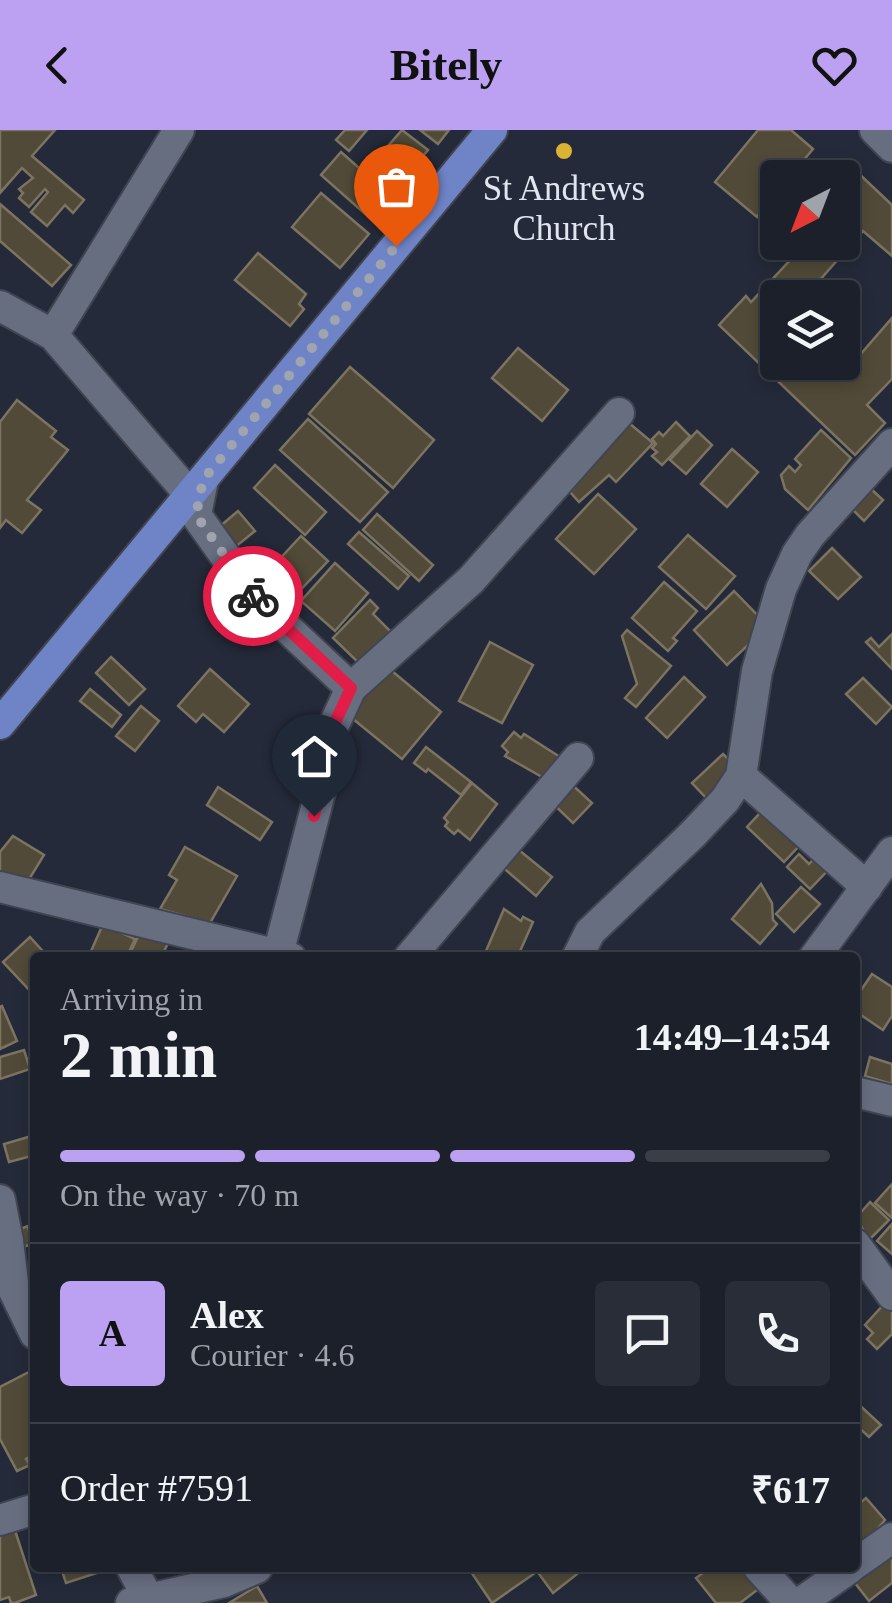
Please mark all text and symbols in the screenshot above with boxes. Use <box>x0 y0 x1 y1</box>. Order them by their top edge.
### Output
icon: back <box>30 38 85 93</box>
icon: heart <box>807 38 862 93</box>
text: Bitely <box>390 40 502 90</box>
marker: St Andrews Church <box>553 140 575 162</box>
pin <box>354 144 439 247</box>
icon: bag <box>369 159 424 214</box>
north arrow <box>760 160 860 260</box>
map controls <box>760 160 860 380</box>
place label: St Andrews Church <box>483 169 645 248</box>
button: layers <box>760 280 860 380</box>
courier <box>203 546 303 646</box>
icon: bike <box>226 569 281 624</box>
pin <box>272 714 357 817</box>
icon: home <box>287 729 342 784</box>
text: Arriving in <box>60 981 203 1017</box>
text: 14:49–14:54 <box>634 1016 830 1058</box>
text: 2 min <box>60 1019 217 1091</box>
text: On the way · 70 m <box>60 1177 299 1213</box>
button: chat <box>595 1281 700 1386</box>
button: phone <box>725 1281 830 1386</box>
text: Alex <box>190 1294 264 1336</box>
text: A <box>99 1312 126 1354</box>
text: Courier · 4.6 <box>190 1337 354 1373</box>
text: Order #7591 <box>60 1467 253 1509</box>
text: ₹617 <box>751 1469 830 1511</box>

